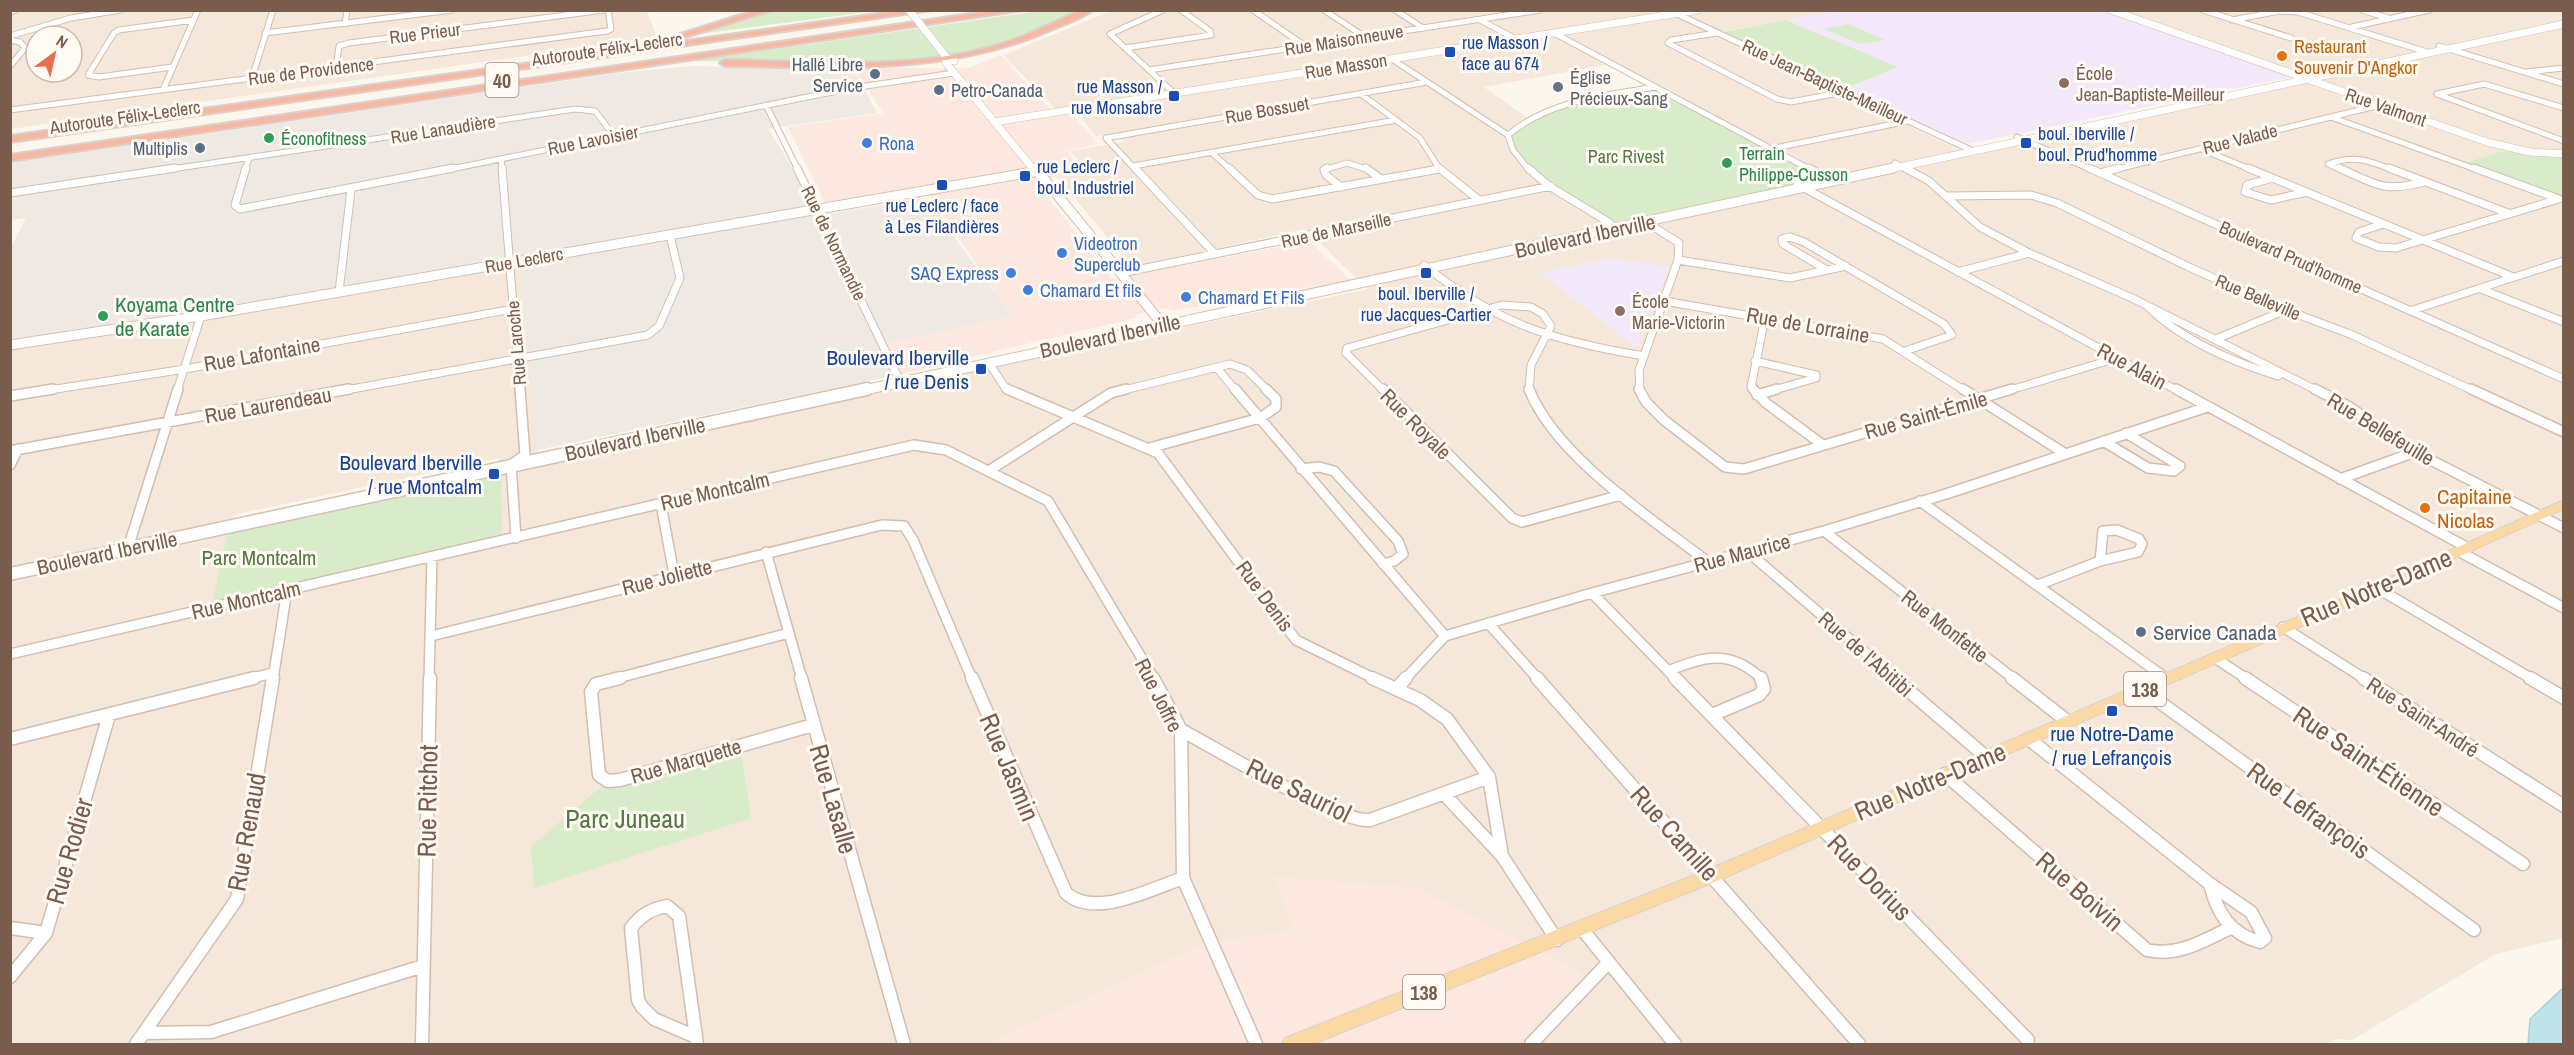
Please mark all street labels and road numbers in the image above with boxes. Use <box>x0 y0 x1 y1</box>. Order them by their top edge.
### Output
street label: Rue Prieur <box>388 16 462 50</box>
street label: Rue Maisonneuve <box>1283 18 1405 62</box>
street label: Autoroute Félix-Leclerc <box>529 26 684 72</box>
street label: Rue Jean-Baptiste-Meilleur <box>1738 33 1912 131</box>
street label: Rue Masson <box>1303 47 1389 85</box>
street label: Rue de Providence <box>247 51 375 91</box>
road number: 40 <box>486 63 518 97</box>
street label: Rue Valmont <box>2342 81 2430 133</box>
street label: Rue Bossuet <box>1223 90 1311 130</box>
street label: Autoroute Félix-Leclerc <box>47 94 202 140</box>
street label: Rue Lanaudière <box>389 108 497 150</box>
street label: Rue Valade <box>2200 118 2280 160</box>
street label: Rue Lavoisier <box>546 119 641 161</box>
street label: Rue de Normandie <box>795 181 873 305</box>
street label: Rue de Marseille <box>1279 206 1393 254</box>
street label: Boulevard Iberville <box>1512 207 1658 265</box>
street label: Boulevard Prud'homme <box>2216 214 2366 300</box>
street label: Rue Leclerc <box>483 241 565 279</box>
street label: Rue Belleville <box>2212 268 2304 326</box>
street label: Rue Laroche <box>500 300 532 386</box>
street label: Rue de Lorraine <box>1744 300 1872 350</box>
street label: Boulevard Iberville <box>1037 307 1183 365</box>
street label: Rue Lafontaine <box>201 329 323 379</box>
street label: Rue Alain <box>2092 336 2172 396</box>
street label: Rue Laurendeau <box>202 380 334 430</box>
street label: Rue Royale <box>1374 382 1458 466</box>
street label: Rue Saint-Émile <box>1861 384 1991 446</box>
street label: Rue Bellefeuille <box>2322 386 2440 472</box>
street label: Boulevard Iberville <box>562 410 708 468</box>
street label: Rue Montcalm <box>658 464 772 518</box>
street label: Boulevard Iberville <box>34 524 180 582</box>
street label: Rue Maurice <box>1691 526 1793 580</box>
street label: Rue Notre-Dame <box>2295 539 2457 635</box>
street label: Rue Joliette <box>619 552 715 602</box>
street label: Rue Denis <box>1229 555 1301 637</box>
street label: Rue Montcalm <box>189 573 303 627</box>
street label: Rue Monfette <box>1895 583 1995 669</box>
street label: Rue de l'Abitibi <box>1812 605 1920 703</box>
street label: Rue Joffre <box>1128 653 1190 737</box>
street label: Rue Saint-André <box>2361 670 2485 764</box>
road number: 138 <box>2124 672 2166 706</box>
street label: Rue Saint-Étienne <box>2286 697 2452 825</box>
street label: Rue Jasmin <box>972 708 1048 826</box>
street label: Rue Marquette <box>627 731 745 791</box>
street label: Rue Notre-Dame <box>1849 733 2011 829</box>
street label: Rue Lasalle <box>802 740 866 858</box>
street label: Rue Ritchot <box>409 744 445 858</box>
street label: Rue Sauriol <box>1241 750 1357 830</box>
street label: Rue Lefrançois <box>2240 753 2378 867</box>
street label: Rue Renaud <box>218 770 274 894</box>
street label: Rue Camille <box>1623 778 1727 888</box>
street label: Rue Rodier <box>37 794 101 908</box>
street label: Rue Dorius <box>1820 826 1920 928</box>
street label: Rue Boivin <box>2029 843 2131 939</box>
road number: 138 <box>1403 975 1445 1009</box>

